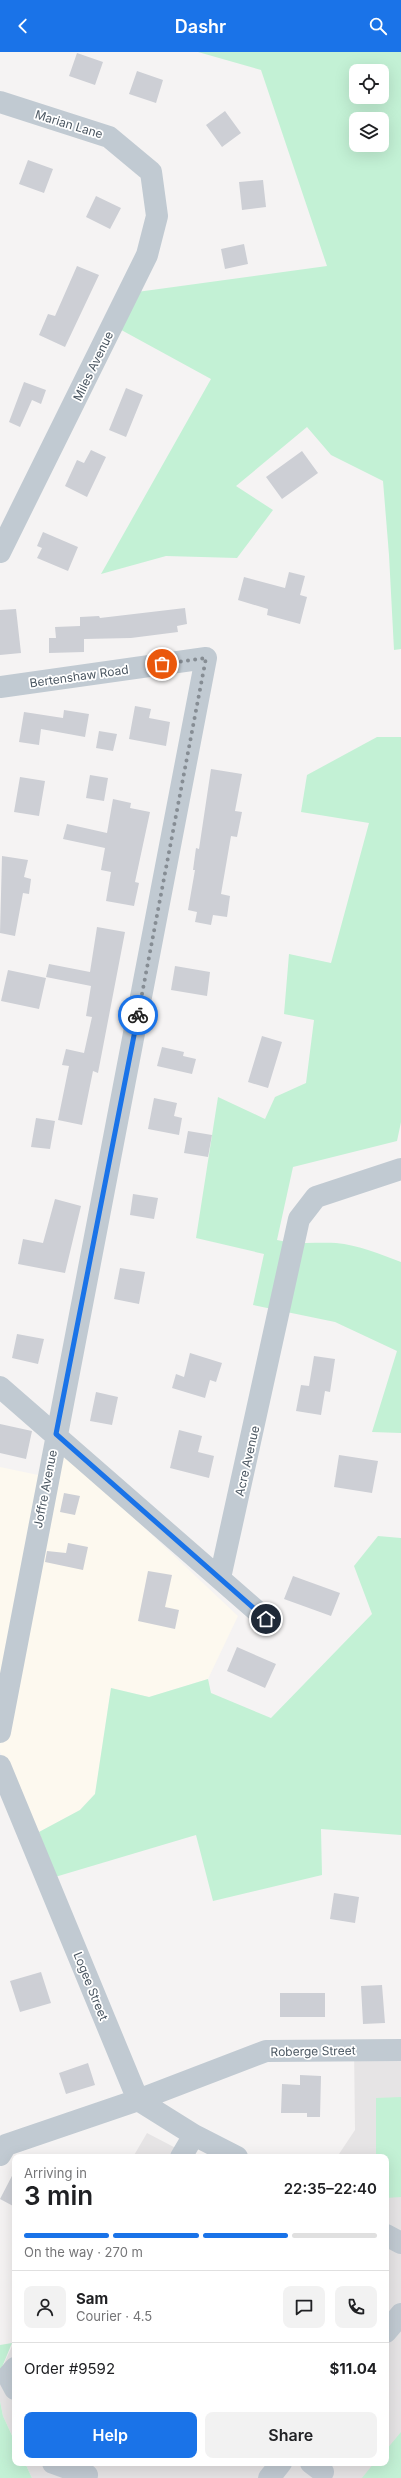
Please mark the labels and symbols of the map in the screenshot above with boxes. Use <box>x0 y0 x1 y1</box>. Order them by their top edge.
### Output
street label: Marian Lane <box>33 107 105 141</box>
street label: Miles Avenue <box>70 329 116 403</box>
pin <box>145 647 179 681</box>
street label: Bertenshaw Road <box>29 662 129 690</box>
courier <box>118 995 158 1035</box>
street label: Acre Avenue <box>232 1424 262 1498</box>
street label: Joffre Avenue <box>30 1449 60 1529</box>
pin <box>249 1602 283 1636</box>
street label: Logee Street <box>70 1950 112 2023</box>
street label: Roberge Street <box>270 2043 356 2059</box>

